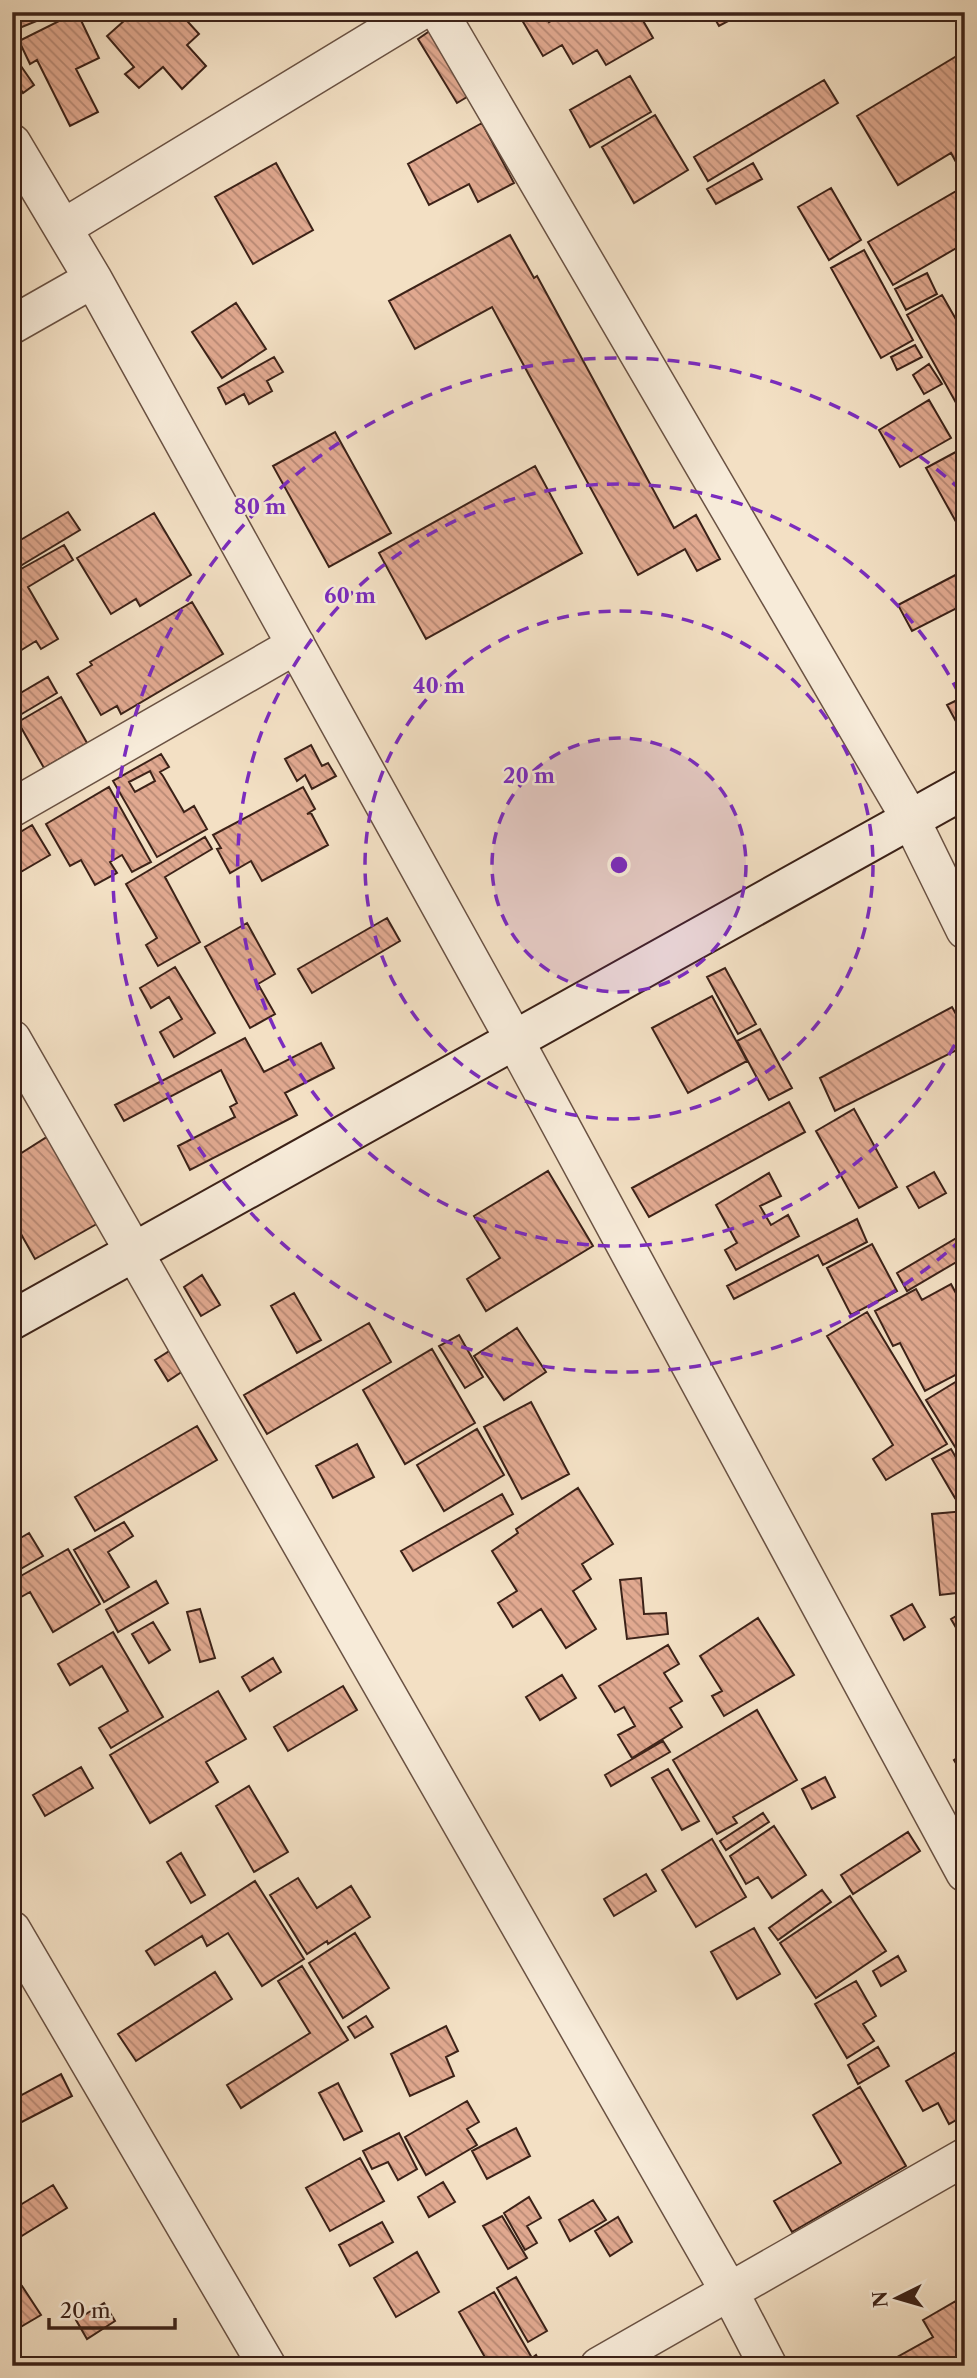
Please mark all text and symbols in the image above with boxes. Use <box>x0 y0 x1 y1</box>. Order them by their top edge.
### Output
text: 80 m <box>234 494 286 519</box>
text: 60 m <box>324 583 376 608</box>
text: 40 m <box>413 673 465 698</box>
text: 20 m <box>503 763 555 788</box>
centre of rings <box>607 853 631 877</box>
north arrow <box>862 2262 932 2332</box>
scale bar <box>49 2287 175 2331</box>
text: N <box>868 2290 893 2309</box>
text: 20 m <box>60 2298 111 2323</box>

